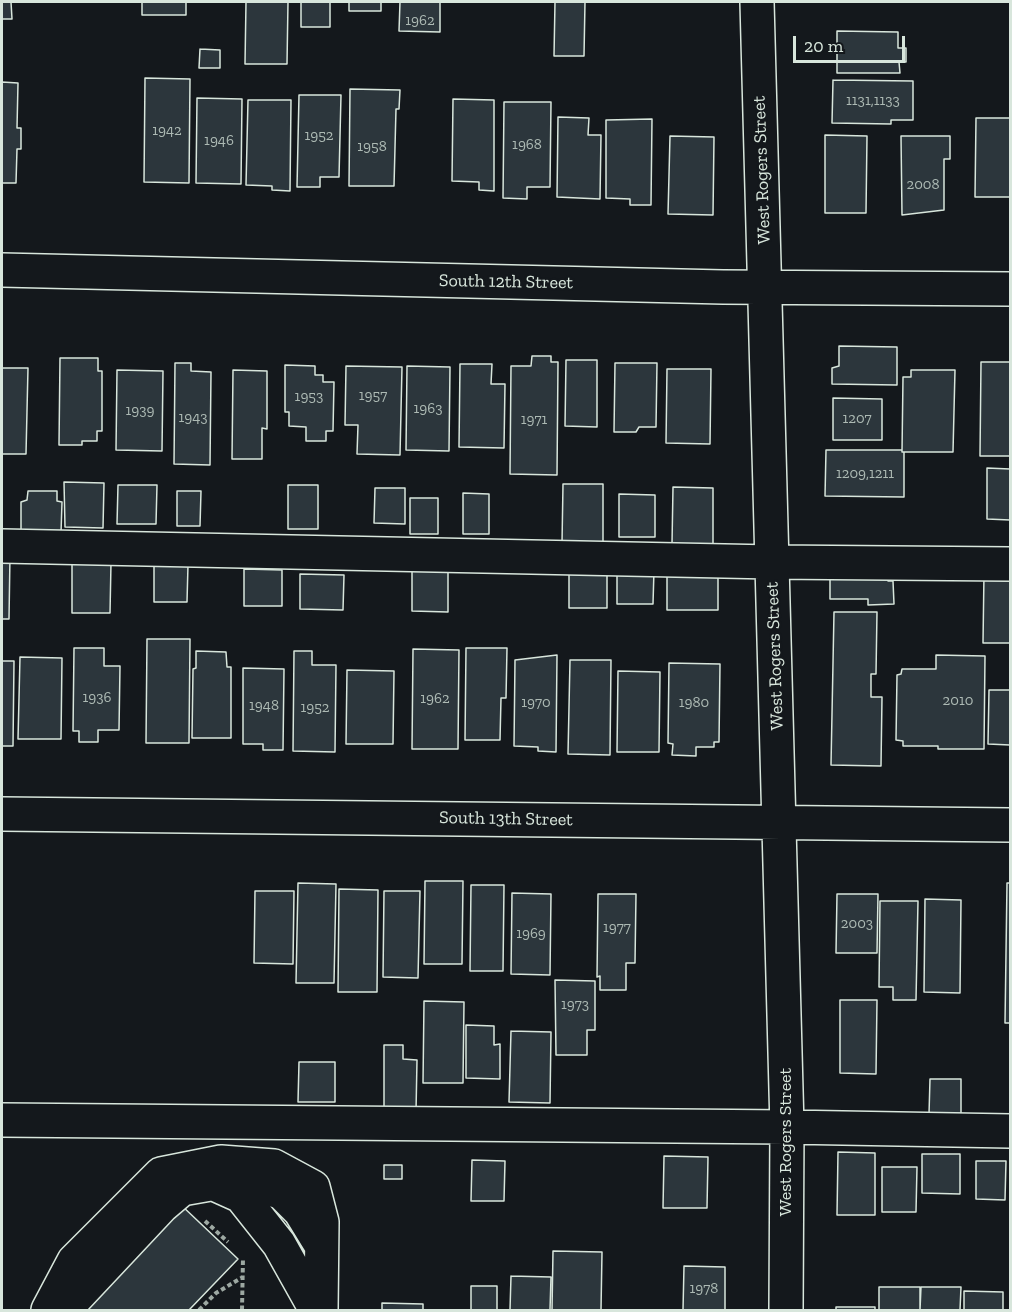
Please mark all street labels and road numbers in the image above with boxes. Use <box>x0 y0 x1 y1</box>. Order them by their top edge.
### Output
street label: West Rogers Street <box>749 95 775 245</box>
street label: South 12th Street <box>439 270 573 294</box>
street label: West Rogers Street <box>762 581 788 731</box>
street label: South 13th Street <box>439 807 573 831</box>
street label: West Rogers Street <box>775 1068 797 1216</box>

